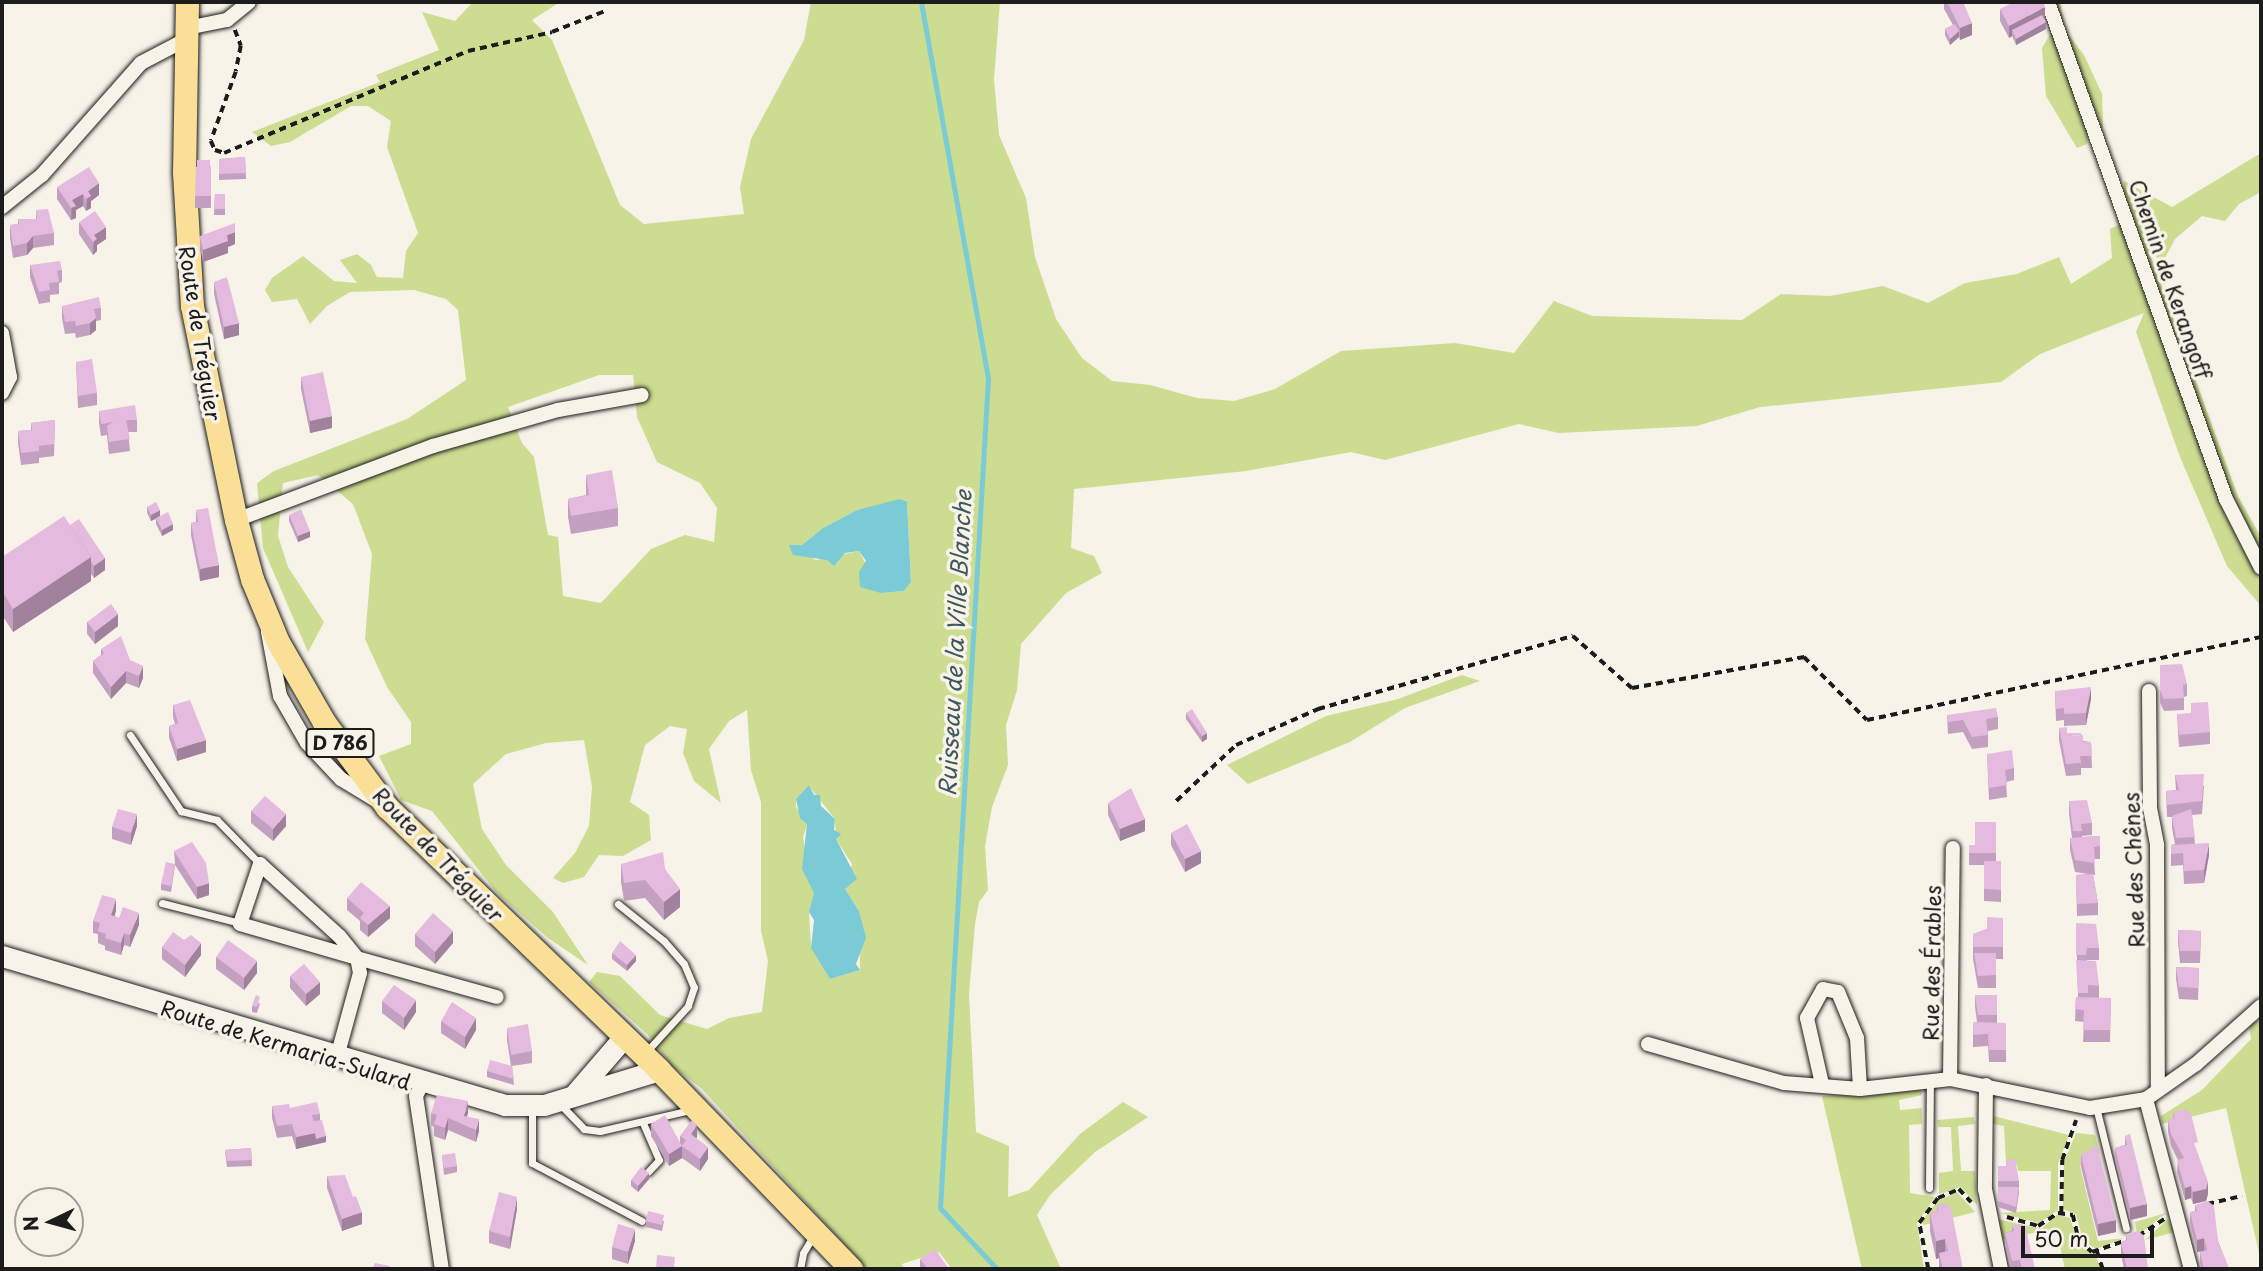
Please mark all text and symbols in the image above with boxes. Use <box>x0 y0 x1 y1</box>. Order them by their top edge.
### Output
street label: Chemin de Kerangoff <box>2125 175 2217 383</box>
street label: Route de Tréguier <box>175 243 227 423</box>
water label: Ruisseau de la Ville Blanche <box>933 488 977 798</box>
road number: D 786 <box>303 728 377 758</box>
street label: Route de Tréguier <box>368 781 510 927</box>
street label: Rue des Chênes <box>2118 790 2148 950</box>
street label: Rue des Érables <box>1917 884 1945 1042</box>
street label: Route de Kermaria-Sulard <box>156 993 416 1095</box>
north arrow <box>14 1187 84 1257</box>
scale bar <box>2025 1212 2158 1256</box>
text: N <box>15 1215 45 1232</box>
text: 50 m <box>2034 1222 2088 1254</box>

